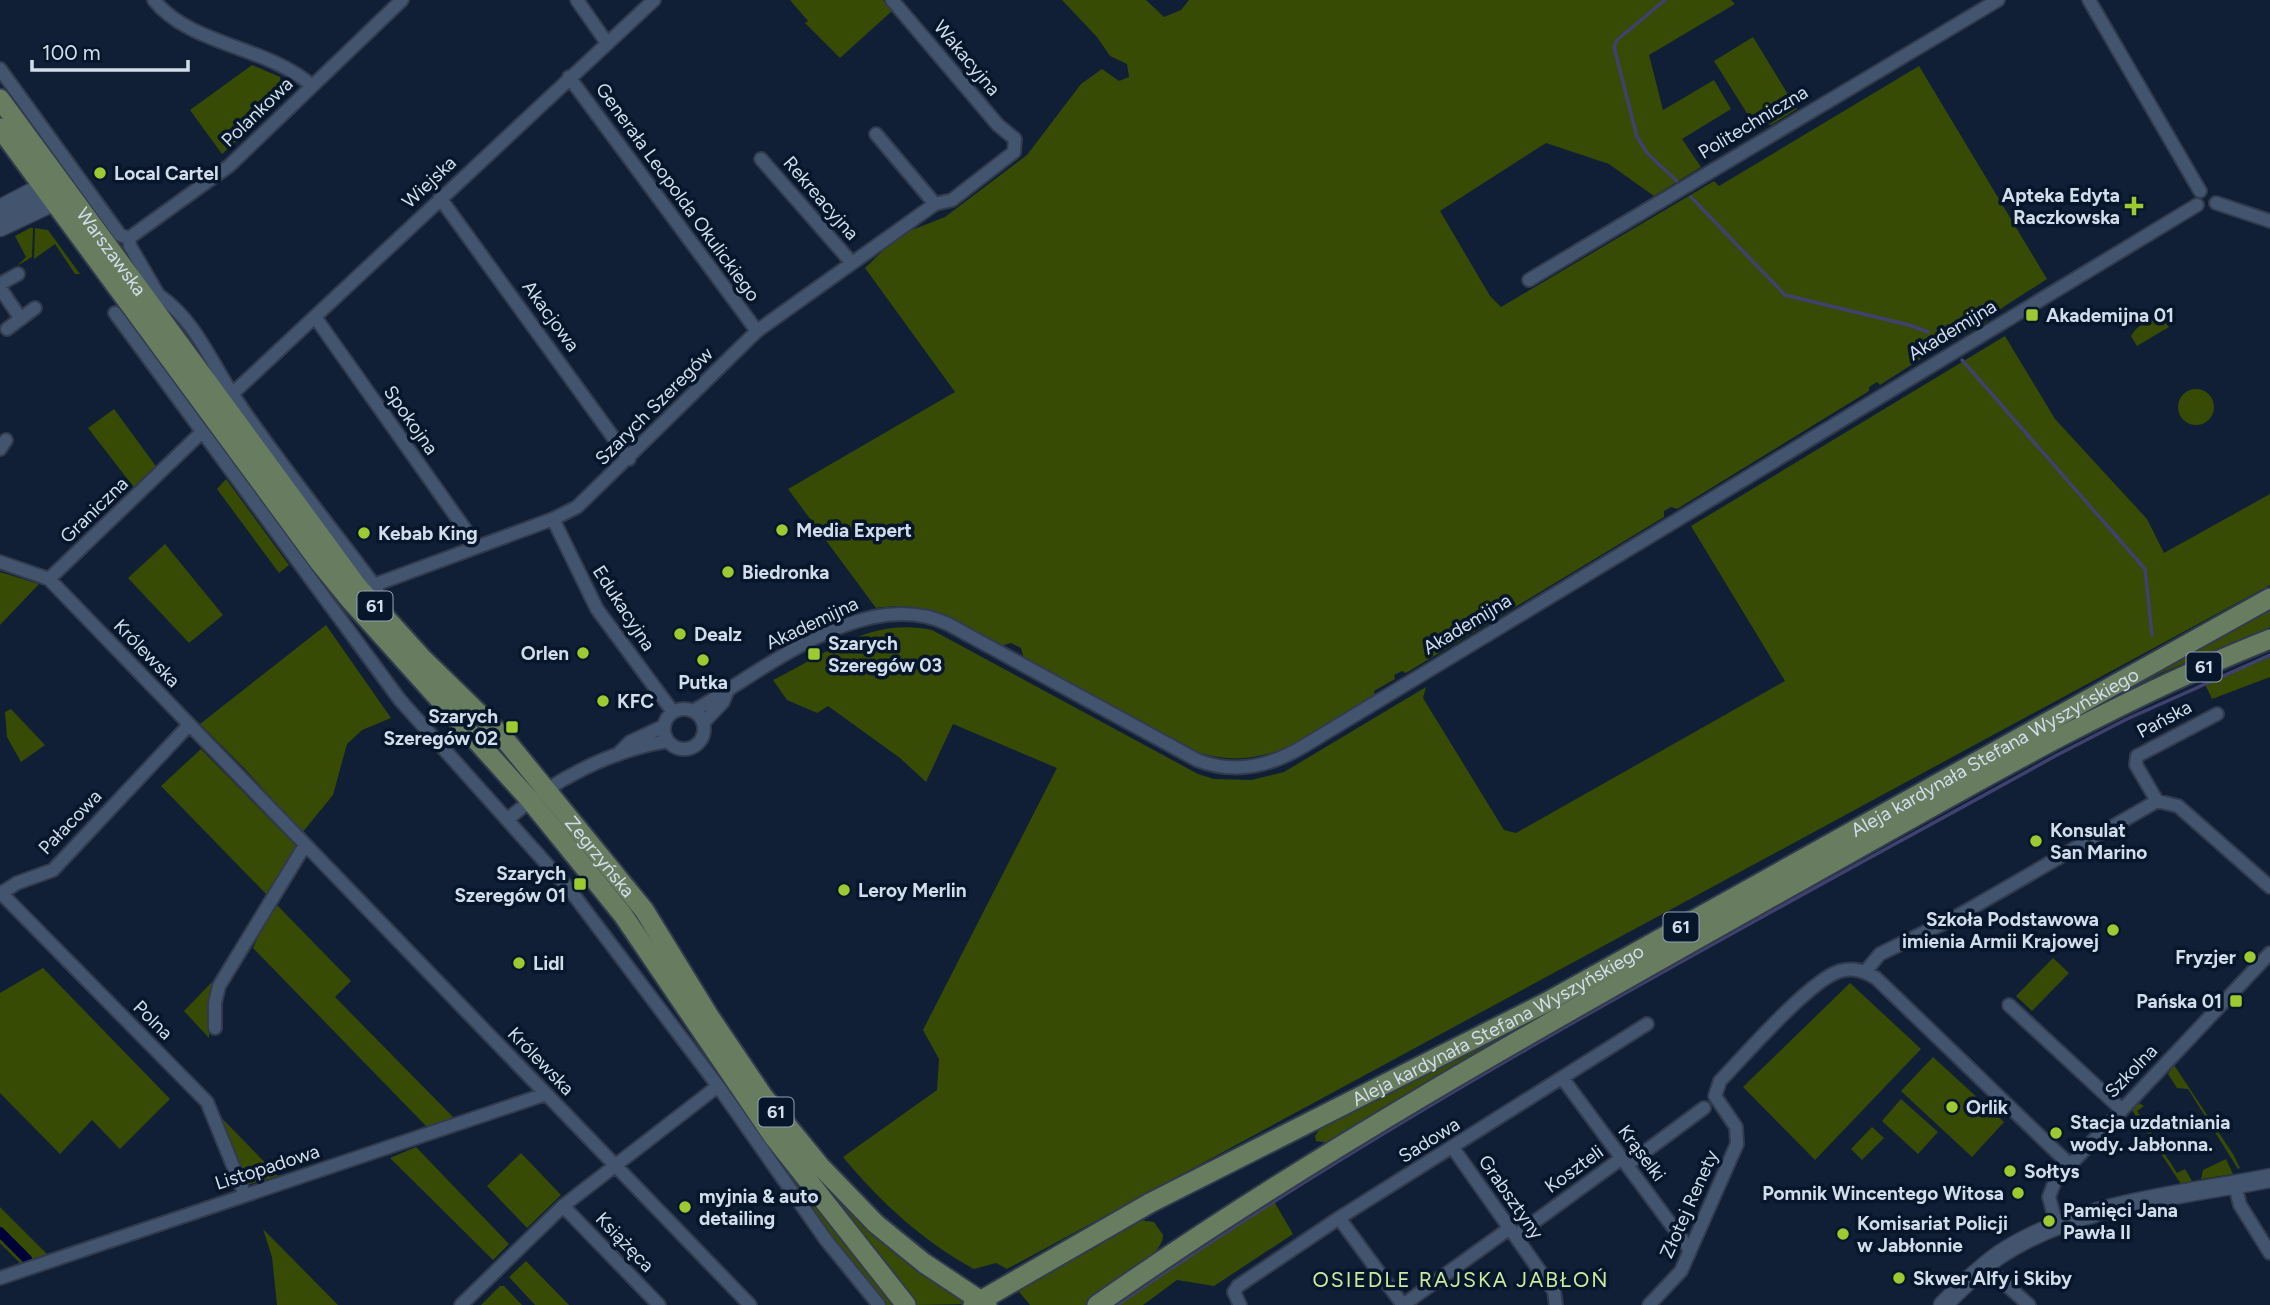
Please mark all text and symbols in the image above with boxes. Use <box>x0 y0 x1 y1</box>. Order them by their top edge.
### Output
street label: Wakacyjna <box>929 16 1005 100</box>
scale bar <box>32 28 187 72</box>
text: 100 m <box>42 40 101 65</box>
street label: Polankowa <box>216 72 298 152</box>
street label: Generała Leopolda Okulickiego <box>591 78 765 306</box>
street label: Politechniczna <box>1694 80 1812 164</box>
street label: Wiejska <box>397 151 461 213</box>
street label: Rekreacyjna <box>778 151 864 245</box>
place label: Local Cartel <box>114 162 219 185</box>
marker: Local Cartel <box>92 165 108 181</box>
place label: Apteka Edyta Raczkowska <box>2002 184 2120 229</box>
marker: Apteka Edyta Raczkowska <box>2126 198 2142 214</box>
street label: Warszawska <box>72 203 152 300</box>
street label: Akacjowa <box>518 276 584 356</box>
street label: Akademijna <box>1904 295 2000 365</box>
place label: Akademijna 01 <box>2046 304 2174 327</box>
marker: Akademijna 01 <box>2024 307 2040 323</box>
street label: Szarych Szeregów <box>590 342 718 470</box>
street label: Spokojna <box>379 381 443 459</box>
street label: Graniczna <box>55 472 133 548</box>
place label: Media Expert <box>796 519 912 542</box>
place label: Kebab King <box>378 522 478 545</box>
marker: Media Expert <box>774 522 790 538</box>
marker: Kebab King <box>356 525 372 541</box>
street label: Edukacyjna <box>588 561 660 655</box>
place label: Biedronka <box>742 561 829 584</box>
marker: Biedronka <box>720 564 736 580</box>
street label: Akademijna <box>1419 589 1515 659</box>
road number: 61 <box>358 592 392 620</box>
street label: Akademijna <box>762 592 862 654</box>
street label: Królewska <box>109 614 185 692</box>
place label: Dealz <box>694 623 742 646</box>
marker: Dealz <box>672 626 688 642</box>
place label: Szarych Szeregów 03 <box>828 632 942 677</box>
place label: Orlen <box>521 642 569 665</box>
marker: Orlen <box>575 645 591 661</box>
marker: Szarych Szeregów 03 <box>806 646 822 662</box>
marker: Putka <box>695 652 711 668</box>
road number: 61 <box>2186 652 2222 682</box>
street label: Aleja kardynała Stefana Wyszyńskiego <box>1847 662 2143 842</box>
place label: Putka <box>678 671 728 694</box>
place label: KFC <box>617 690 654 713</box>
marker: KFC <box>595 693 611 709</box>
street label: Pańska <box>2133 695 2195 743</box>
place label: Szarych Szeregów 02 <box>383 705 498 750</box>
marker: Szarych Szeregów 02 <box>504 719 520 735</box>
street label: Pałacowa <box>34 785 106 859</box>
street label: Zegrzyńska <box>561 811 640 902</box>
place label: Konsulat San Marino <box>2050 819 2147 864</box>
marker: Konsulat San Marino <box>2028 833 2044 849</box>
place label: Szarych Szeregów 01 <box>454 862 566 907</box>
marker: Szarych Szeregów 01 <box>572 876 588 892</box>
place label: Leroy Merlin <box>858 879 966 902</box>
marker: Leroy Merlin <box>836 882 852 898</box>
place label: Szkoła Podstawowa imienia Armii Krajowej <box>1902 908 2099 953</box>
road number: 61 <box>1664 912 1698 942</box>
marker: Szkoła Podstawowa imienia Armii Krajowej <box>2105 922 2121 938</box>
street label: Aleja kardynała Stefana Wyszyńskiego <box>1348 939 1648 1110</box>
place label: Fryzjer <box>2175 946 2236 969</box>
marker: Fryzjer <box>2242 949 2258 965</box>
place label: Lidl <box>533 952 564 975</box>
marker: Lidl <box>511 955 527 971</box>
place label: Pańska 01 <box>2136 990 2222 1013</box>
marker: Pańska 01 <box>2228 993 2244 1009</box>
street label: Polna <box>128 995 178 1045</box>
street label: Królewska <box>503 1022 579 1100</box>
street label: Szkolna <box>2100 1039 2162 1103</box>
place label: Orlik <box>1966 1096 2009 1119</box>
road number: 61 <box>758 1098 794 1126</box>
marker: Orlik <box>1944 1099 1960 1115</box>
place label: Stacja uzdatniania wody. Jabłonna. <box>2070 1111 2230 1156</box>
street label: Sadowa <box>1394 1112 1464 1168</box>
street label: Krąselki <box>1613 1120 1671 1186</box>
marker: Stacja uzdatniania wody. Jabłonna. <box>2048 1125 2064 1141</box>
street label: Listopadowa <box>212 1139 322 1195</box>
street label: Koszteli <box>1540 1140 1608 1198</box>
street label: Złotej Renety <box>1655 1146 1723 1262</box>
street label: Grabsztyny <box>1474 1150 1548 1244</box>
place label: Sołtys <box>2024 1160 2080 1183</box>
marker: Sołtys <box>2002 1163 2018 1179</box>
place label: Pomnik Wincentego Witosa <box>1762 1182 2004 1205</box>
place label: myjnia & auto detailing <box>699 1185 818 1230</box>
marker: Pomnik Wincentego Witosa <box>2010 1185 2026 1201</box>
marker: myjnia & auto detailing <box>677 1199 693 1215</box>
place label: Pamięci Jana Pawła II <box>2063 1199 2178 1244</box>
street label: Książęca <box>591 1207 659 1277</box>
place label: Komisariat Policji w Jabłonnie <box>1857 1212 2008 1257</box>
marker: Pamięci Jana Pawła II <box>2041 1213 2057 1229</box>
marker: Komisariat Policji w Jabłonnie <box>1835 1226 1851 1242</box>
district label: OSIEDLE RAJSKA JABŁOŃ <box>1313 1267 1609 1292</box>
place label: Skwer Alfy i Skiby <box>1913 1267 2072 1290</box>
marker: Skwer Alfy i Skiby <box>1891 1270 1907 1286</box>

